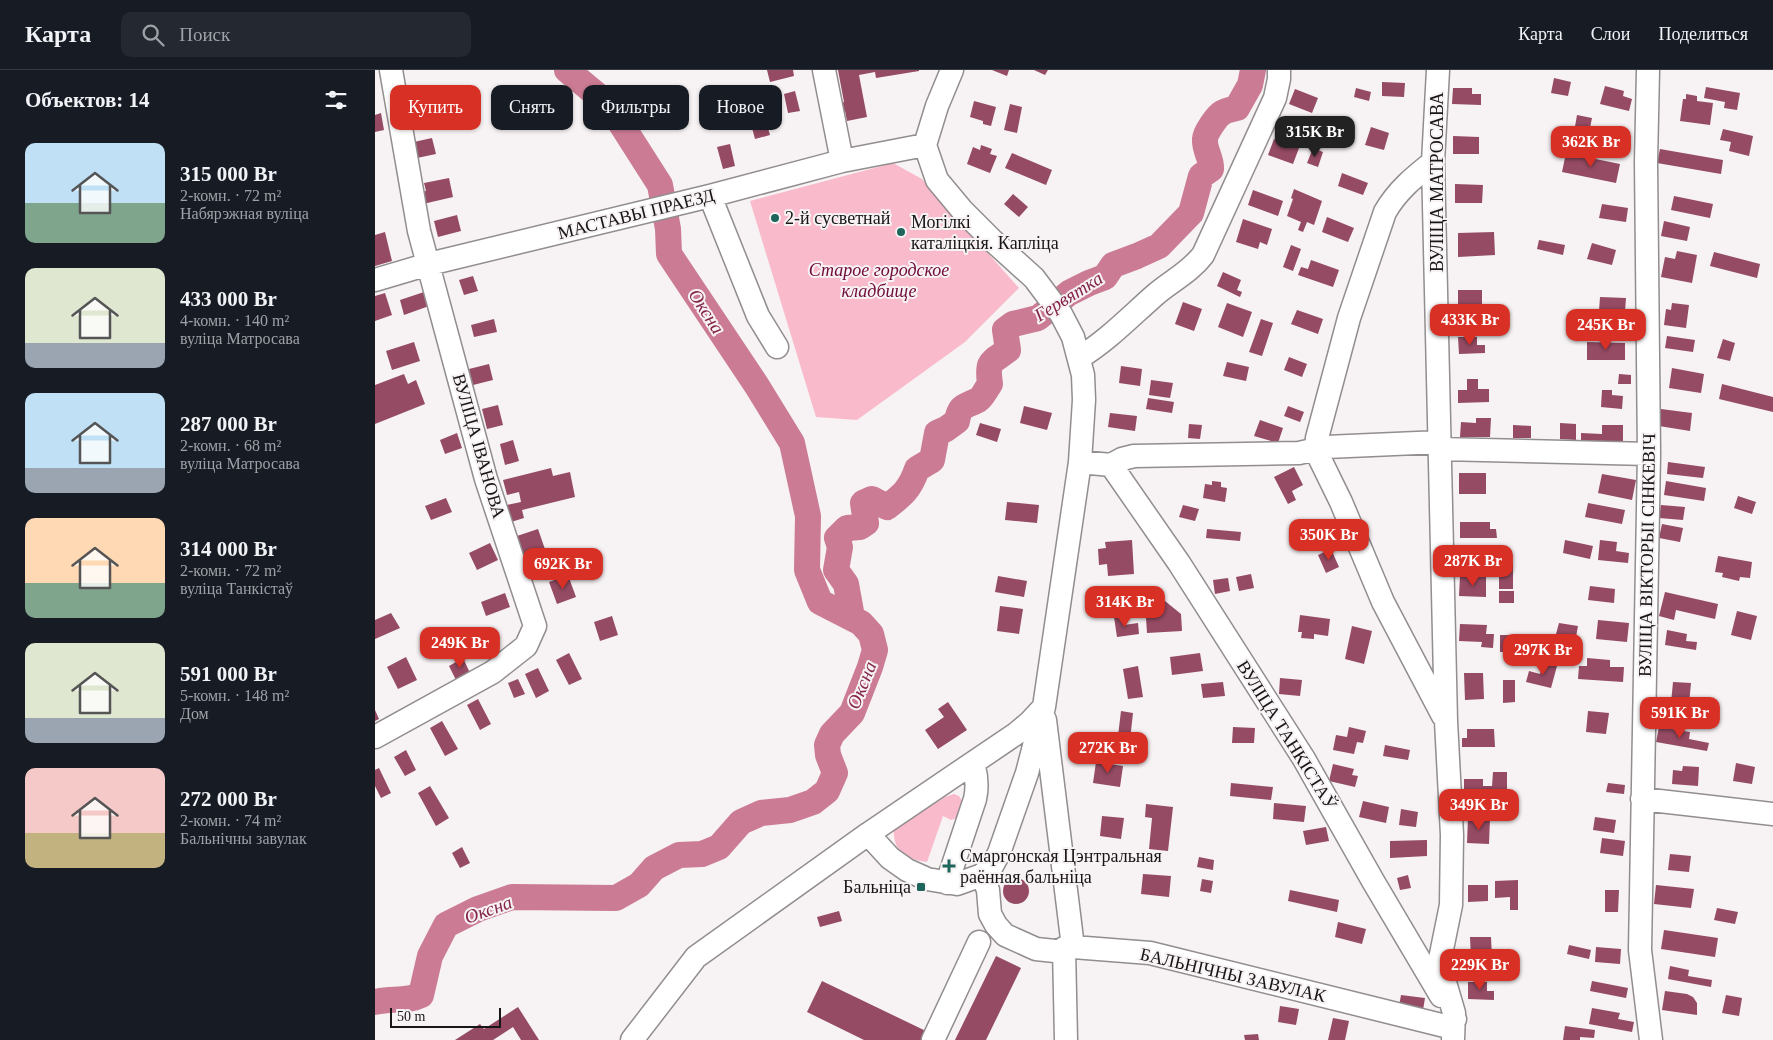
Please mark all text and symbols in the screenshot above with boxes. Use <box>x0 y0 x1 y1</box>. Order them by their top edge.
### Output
search box <box>121 12 471 57</box>
text: Карта <box>25 21 91 47</box>
icon: search <box>139 21 167 49</box>
text: Поиск <box>179 24 230 45</box>
text: Карта <box>1518 24 1563 44</box>
text: Слои <box>1591 24 1630 44</box>
text: Поделиться <box>1658 24 1748 44</box>
chip: Купить <box>390 85 481 130</box>
chip: Снять <box>491 85 573 130</box>
chip: Фильтры <box>583 85 689 130</box>
chip: Новое <box>699 85 782 130</box>
icon: filters <box>322 86 350 114</box>
text: Объектов: 14 <box>25 88 150 112</box>
street label: ВУЛІЦА МАТРОСАВА <box>1427 92 1447 272</box>
pin: 315K Br <box>1269 116 1361 158</box>
text: 315K Br <box>1286 123 1344 140</box>
pin: 362K Br <box>1545 126 1637 168</box>
text: 362K Br <box>1562 133 1620 150</box>
text: 315 000 Br <box>180 162 277 186</box>
icon: home <box>65 163 125 223</box>
street label: МАСТАВЫ ПРАЕЗД <box>556 185 716 243</box>
text: 2-комн. · 72 m² <box>180 187 281 204</box>
text: Набярэжная вуліца <box>180 205 309 222</box>
place label: 2-й сусветнай <box>785 208 891 228</box>
marker: 2-й сусветнай <box>769 212 781 224</box>
place label: Могілкі каталіцкія. Капліца <box>911 212 1059 253</box>
marker: Могілкі каталіцкія. Капліца <box>895 226 907 238</box>
park label: Старое городское кладбище <box>809 260 949 301</box>
water label: Гервятка <box>1029 267 1106 326</box>
water label: Оксна <box>684 285 729 338</box>
text: 433 000 Br <box>180 287 277 311</box>
icon: home <box>65 288 125 348</box>
pin: 433K Br <box>1424 304 1516 346</box>
pin: 245K Br <box>1560 308 1652 351</box>
text: 433K Br <box>1441 311 1499 328</box>
text: 4-комн. · 140 m² <box>180 312 289 329</box>
text: 245K Br <box>1577 316 1635 333</box>
text: вуліца Матросава <box>180 330 300 347</box>
street label: ВУЛІЦА ІВАНОВА <box>449 371 509 521</box>
text: 287 000 Br <box>180 412 277 436</box>
icon: home <box>65 413 125 473</box>
street label: ВУЛІЦА ВІКТОРЫІ СІНКЕВІЧ <box>1635 433 1659 677</box>
text: 2-комн. · 68 m² <box>180 437 281 454</box>
text: вуліца Матросава <box>180 455 300 472</box>
pin: 350K Br <box>1283 518 1375 561</box>
text: 350K Br <box>1300 526 1358 543</box>
text: 314 000 Br <box>180 537 277 561</box>
icon: home <box>65 538 125 598</box>
pin: 287K Br <box>1427 544 1519 587</box>
pin: 692K Br <box>517 548 609 590</box>
text: 287K Br <box>1444 552 1502 569</box>
text: 692K Br <box>534 555 592 572</box>
text: 2-комн. · 72 m² <box>180 562 281 579</box>
text: вуліца Танкістаў <box>180 580 293 597</box>
pin: 314K Br <box>1079 586 1171 628</box>
text: 314K Br <box>1096 593 1154 610</box>
pin: 249K Br <box>414 626 506 669</box>
text: 249K Br <box>431 634 489 651</box>
pin: 297K Br <box>1497 634 1589 676</box>
text: 297K Br <box>1514 641 1572 658</box>
street label: ВУЛІЦА ТАНКІСТАЎ <box>1233 656 1342 813</box>
water label: Оксна <box>843 658 880 712</box>
text: 591 000 Br <box>180 662 277 686</box>
icon: home <box>65 663 125 723</box>
text: 5-комн. · 148 m² <box>180 687 289 704</box>
pin: 591K Br <box>1634 696 1726 739</box>
text: 591K Br <box>1651 704 1709 721</box>
text: Дом <box>180 705 209 722</box>
pin: 272K Br <box>1062 732 1154 774</box>
text: 272K Br <box>1079 739 1137 756</box>
text: 272 000 Br <box>180 787 277 811</box>
icon: home <box>65 788 125 848</box>
pin: 349K Br <box>1433 788 1525 831</box>
text: 349K Br <box>1450 796 1508 813</box>
text: 2-комн. · 74 m² <box>180 812 281 829</box>
text: Бальнічны завулак <box>180 830 307 847</box>
place label: Смаргонская Цэнтральная раённая бальніца <box>960 846 1162 887</box>
marker: Смаргонская Цэнтральная раённая бальніца <box>942 859 956 873</box>
place label: Бальніца <box>843 877 911 897</box>
marker: Бальніца <box>915 881 927 893</box>
water label: Оксна <box>461 891 515 928</box>
street label: БАЛЬНІЧНЫ ЗАВУЛАК <box>1138 944 1329 1006</box>
pin: 229K Br <box>1434 948 1526 991</box>
text: 229K Br <box>1451 956 1509 973</box>
scale bar <box>390 1005 501 1028</box>
text: 50 m <box>397 1009 425 1024</box>

